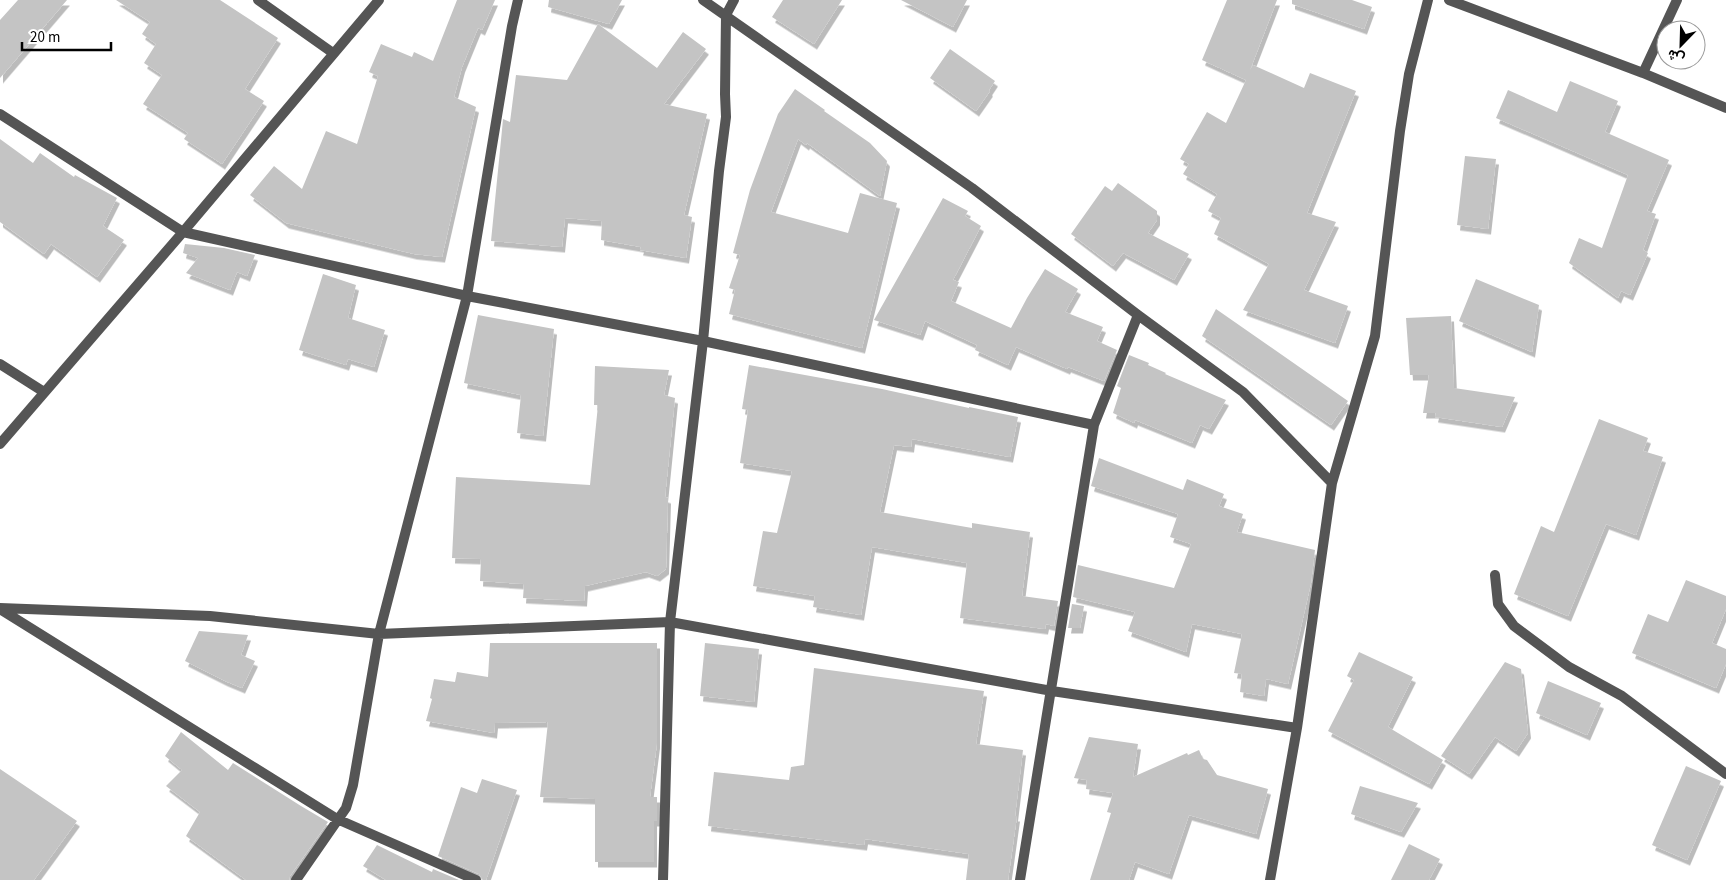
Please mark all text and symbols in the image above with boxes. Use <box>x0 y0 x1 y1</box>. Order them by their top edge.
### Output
scale bar <box>22 20 111 52</box>
north arrow <box>1656 20 1706 70</box>
text: 20 m <box>30 27 60 48</box>
text: ش <box>1665 43 1688 69</box>

